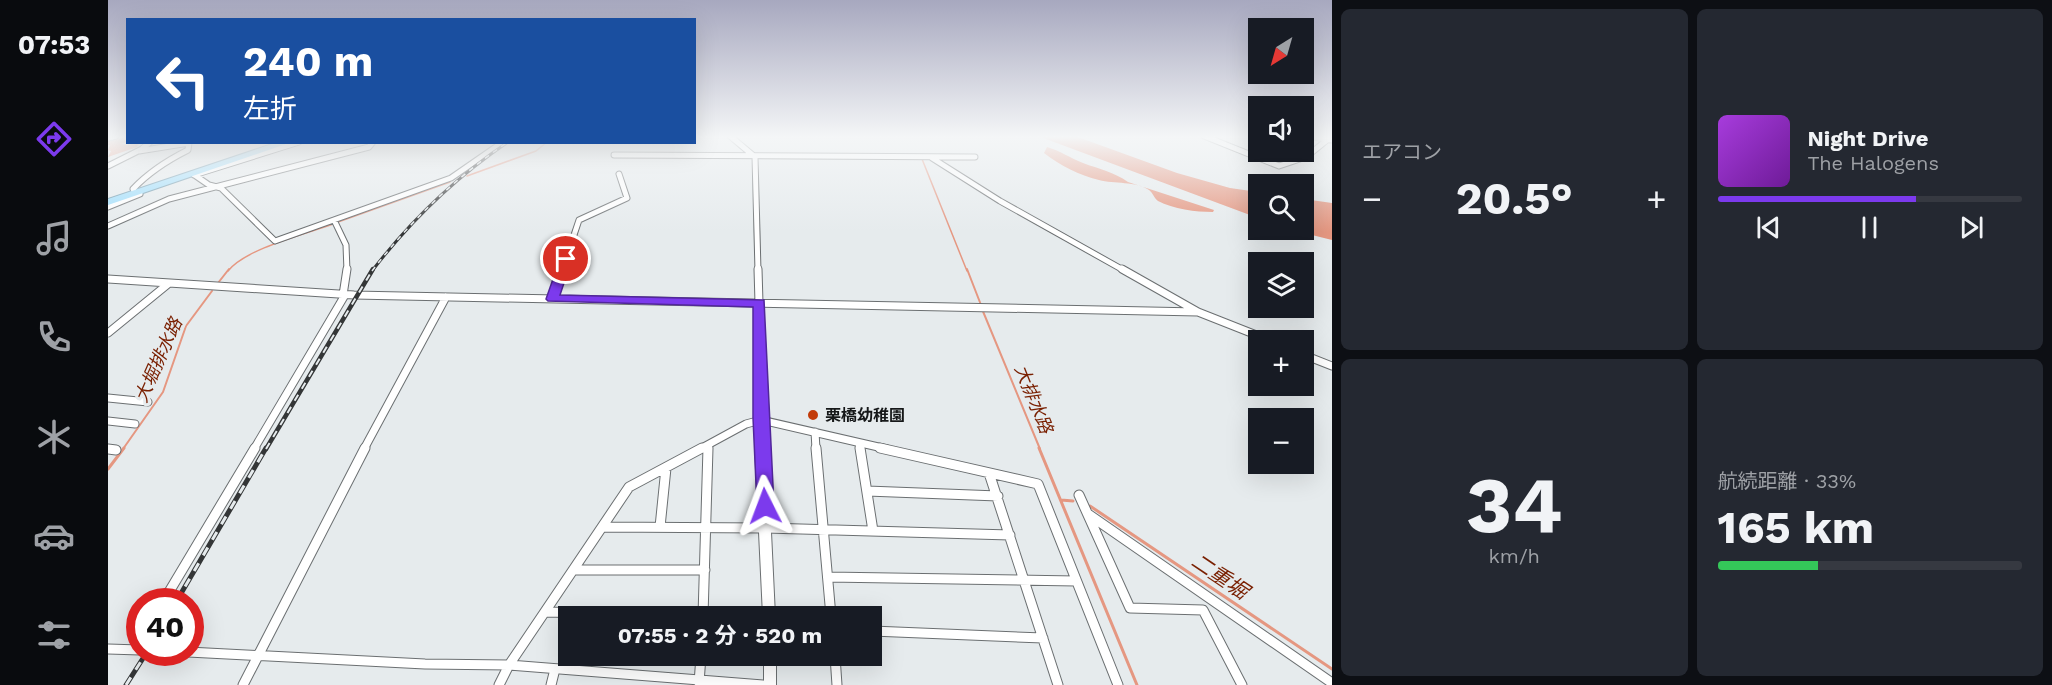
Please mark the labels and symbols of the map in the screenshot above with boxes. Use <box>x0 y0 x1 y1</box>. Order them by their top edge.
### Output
north arrow <box>1248 18 1314 84</box>
pin <box>540 233 591 284</box>
water label: 大堀排水路 <box>130 313 187 405</box>
water label: 大排水路 <box>1011 362 1058 438</box>
place label: 栗橋幼稚園 <box>825 406 905 425</box>
marker: 栗橋幼稚園 <box>806 408 820 422</box>
position arrow <box>733 474 797 538</box>
water label: 二重堀 <box>1187 548 1256 606</box>
speed limit sign: 40 <box>126 588 204 666</box>

